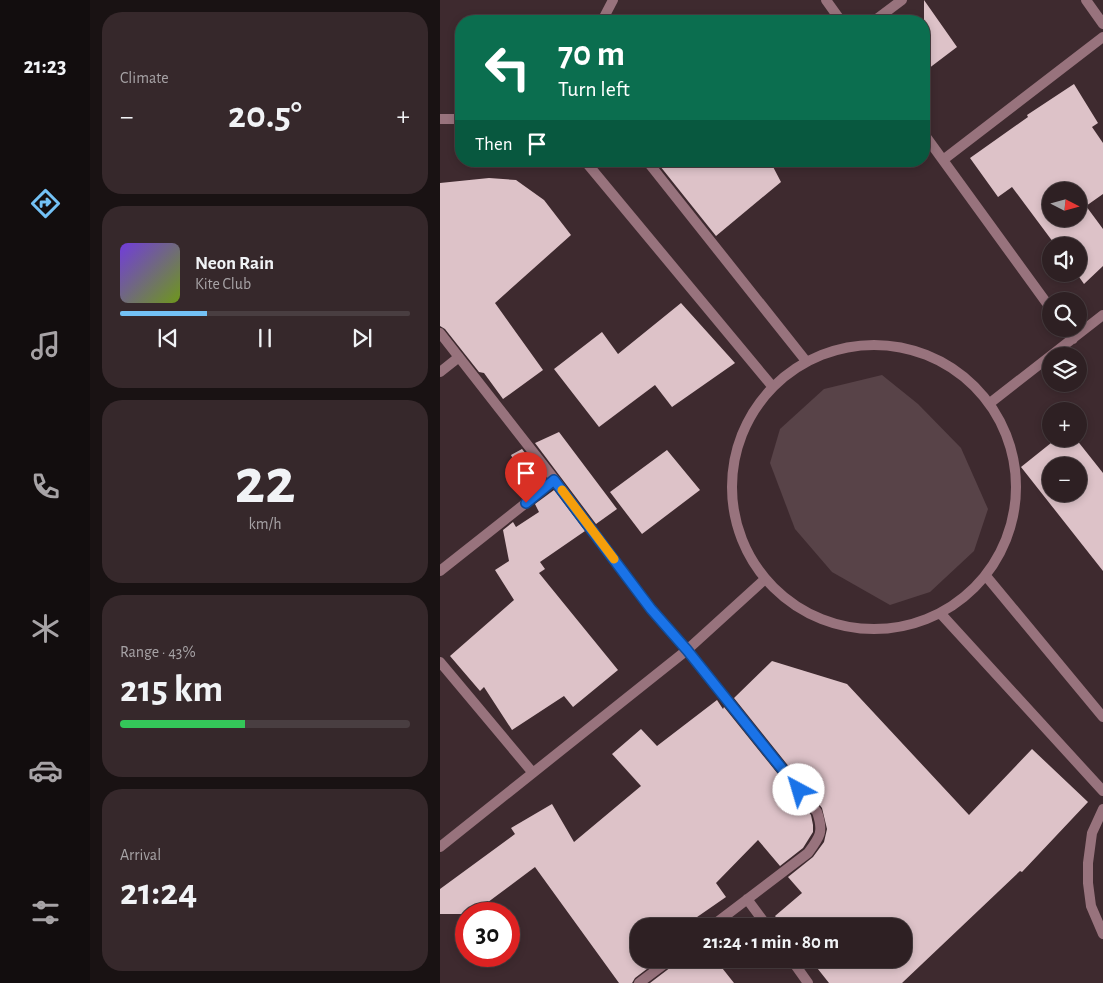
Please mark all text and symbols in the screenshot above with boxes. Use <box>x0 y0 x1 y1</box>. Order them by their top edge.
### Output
icon: left <box>475 35 540 100</box>
text: 70 m <box>558 37 625 72</box>
text: 21:23 <box>23 55 67 77</box>
text: Climate <box>120 70 169 86</box>
text: Turn left <box>558 78 630 100</box>
text: 20.5° <box>228 97 302 135</box>
text: − <box>120 103 133 131</box>
text: + <box>397 103 410 131</box>
icon: arrive <box>523 130 551 158</box>
text: Then <box>475 135 513 154</box>
north arrow <box>1042 182 1088 228</box>
map controls <box>1042 182 1087 502</box>
icon: directions <box>28 186 63 221</box>
button: sound <box>1042 237 1087 282</box>
text: Neon Rain <box>195 254 274 273</box>
text: Kite Club <box>195 276 251 292</box>
button: search <box>1042 292 1087 337</box>
icon: previous <box>154 324 182 352</box>
icon: pause <box>251 324 279 352</box>
icon: next <box>348 324 376 352</box>
icon: music <box>28 328 63 363</box>
button: layers <box>1042 347 1087 392</box>
button: + <box>1042 402 1087 447</box>
text: 22 <box>234 450 296 515</box>
pin <box>505 452 547 503</box>
button: − <box>1042 457 1087 502</box>
icon: arrive <box>512 459 540 487</box>
icon: phone <box>28 469 63 504</box>
text: km/h <box>248 516 282 532</box>
icon: climate <box>28 611 63 646</box>
text: Range · 43% <box>120 644 196 660</box>
text: 215 km <box>120 671 223 709</box>
icon: car <box>28 753 63 788</box>
position arrow <box>772 763 824 815</box>
text: Arrival <box>120 847 161 863</box>
text: 21:24 <box>120 874 197 912</box>
icon: filters <box>28 895 63 930</box>
speed limit sign: 30 <box>455 902 520 967</box>
text: 21:24 · 1 min · 80 m <box>703 933 839 952</box>

